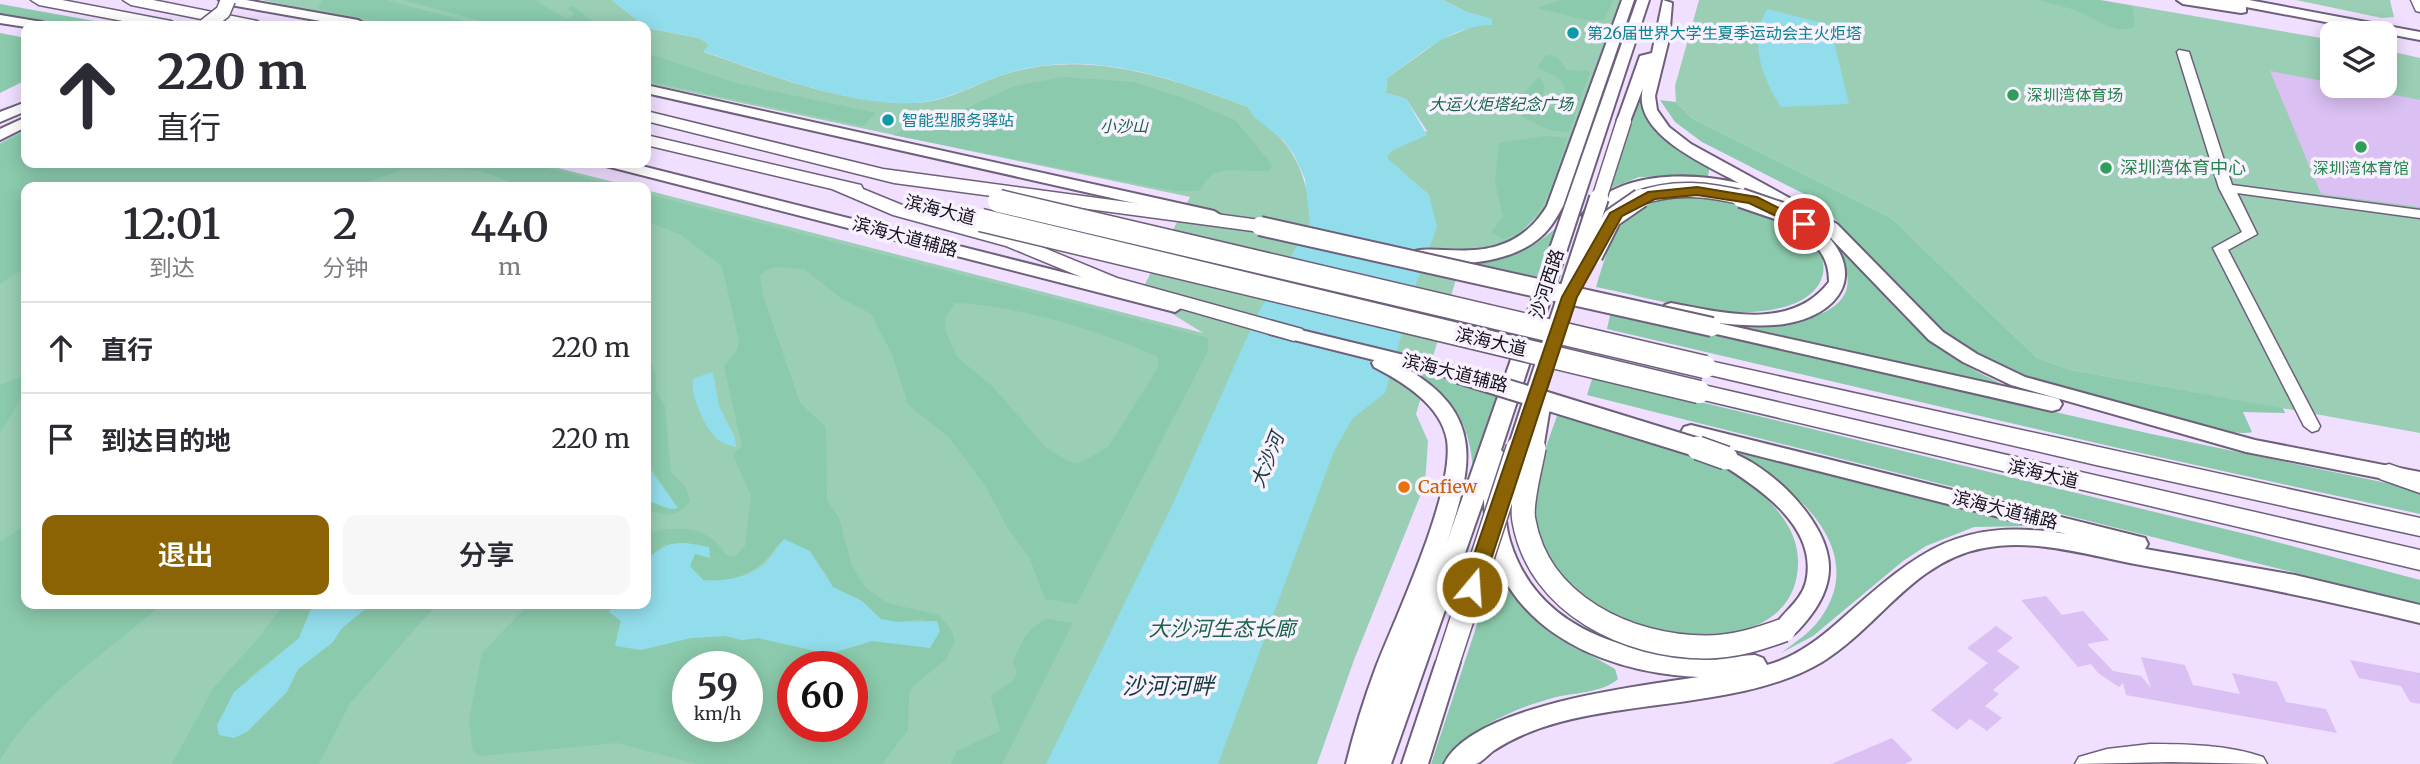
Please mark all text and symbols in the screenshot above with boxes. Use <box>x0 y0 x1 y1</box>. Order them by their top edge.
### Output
map controls <box>2320 21 2397 98</box>
button: layers <box>2320 21 2397 98</box>
place label: 第26届世界大学生夏季运动会主火炬塔 <box>1587 23 1862 43</box>
marker: 第26届世界大学生夏季运动会主火炬塔 <box>1565 25 1581 41</box>
text: 220 m <box>157 41 307 102</box>
icon: ahead <box>42 49 133 140</box>
place label: 深圳湾体育场 <box>2027 85 2123 105</box>
marker: 深圳湾体育场 <box>2005 87 2021 103</box>
park label: 大运火炬塔纪念广场 <box>1429 94 1575 114</box>
text: 直行 <box>157 108 221 148</box>
place label: 智能型服务驿站 <box>902 110 1014 130</box>
marker: 智能型服务驿站 <box>880 112 896 128</box>
park label: 小沙山 <box>1100 116 1149 136</box>
marker: 深圳湾体育馆 <box>2353 139 2369 155</box>
place label: 深圳湾体育中心 <box>2120 156 2246 179</box>
place label: 深圳湾体育馆 <box>2313 158 2409 178</box>
marker: 深圳湾体育中心 <box>2098 160 2114 176</box>
street label: 滨海大道 <box>902 190 978 229</box>
pin <box>1774 194 1834 254</box>
text: 12:01 <box>123 198 221 250</box>
text: 2 <box>333 198 358 250</box>
text: 440 <box>470 201 549 253</box>
icon: arrive <box>1785 205 1823 243</box>
street label: 滨海大道辅路 <box>850 211 960 262</box>
street label: 沙河西路 <box>1524 246 1569 322</box>
text: m <box>498 252 521 281</box>
text: 到达 <box>149 253 195 282</box>
text: 分钟 <box>322 253 368 282</box>
street label: 滨海大道 <box>1453 322 1529 361</box>
icon: ahead <box>42 329 80 367</box>
text: 220 m <box>551 331 630 364</box>
text: 直行 <box>101 333 153 366</box>
street label: 滨海大道辅路 <box>1400 348 1510 397</box>
icon: arrive <box>42 420 80 458</box>
text: 220 m <box>551 422 630 455</box>
text: 到达目的地 <box>101 424 231 457</box>
water label: 大沙河 <box>1245 425 1290 491</box>
street label: 滨海大道 <box>2005 454 2081 493</box>
place label: Cafiew <box>1418 475 1478 498</box>
marker: Cafiew <box>1396 479 1412 495</box>
street label: 滨海大道辅路 <box>1950 485 2060 534</box>
button: 退出 <box>42 515 329 595</box>
button: 分享 <box>343 515 630 595</box>
position arrow <box>1435 550 1509 624</box>
park label: 大沙河生态长廊 <box>1149 615 1298 642</box>
speed limit sign: 60 <box>777 651 868 742</box>
text: 59 <box>697 665 738 709</box>
water label: 沙河河畔 <box>1122 671 1217 700</box>
text: km/h <box>694 702 741 725</box>

